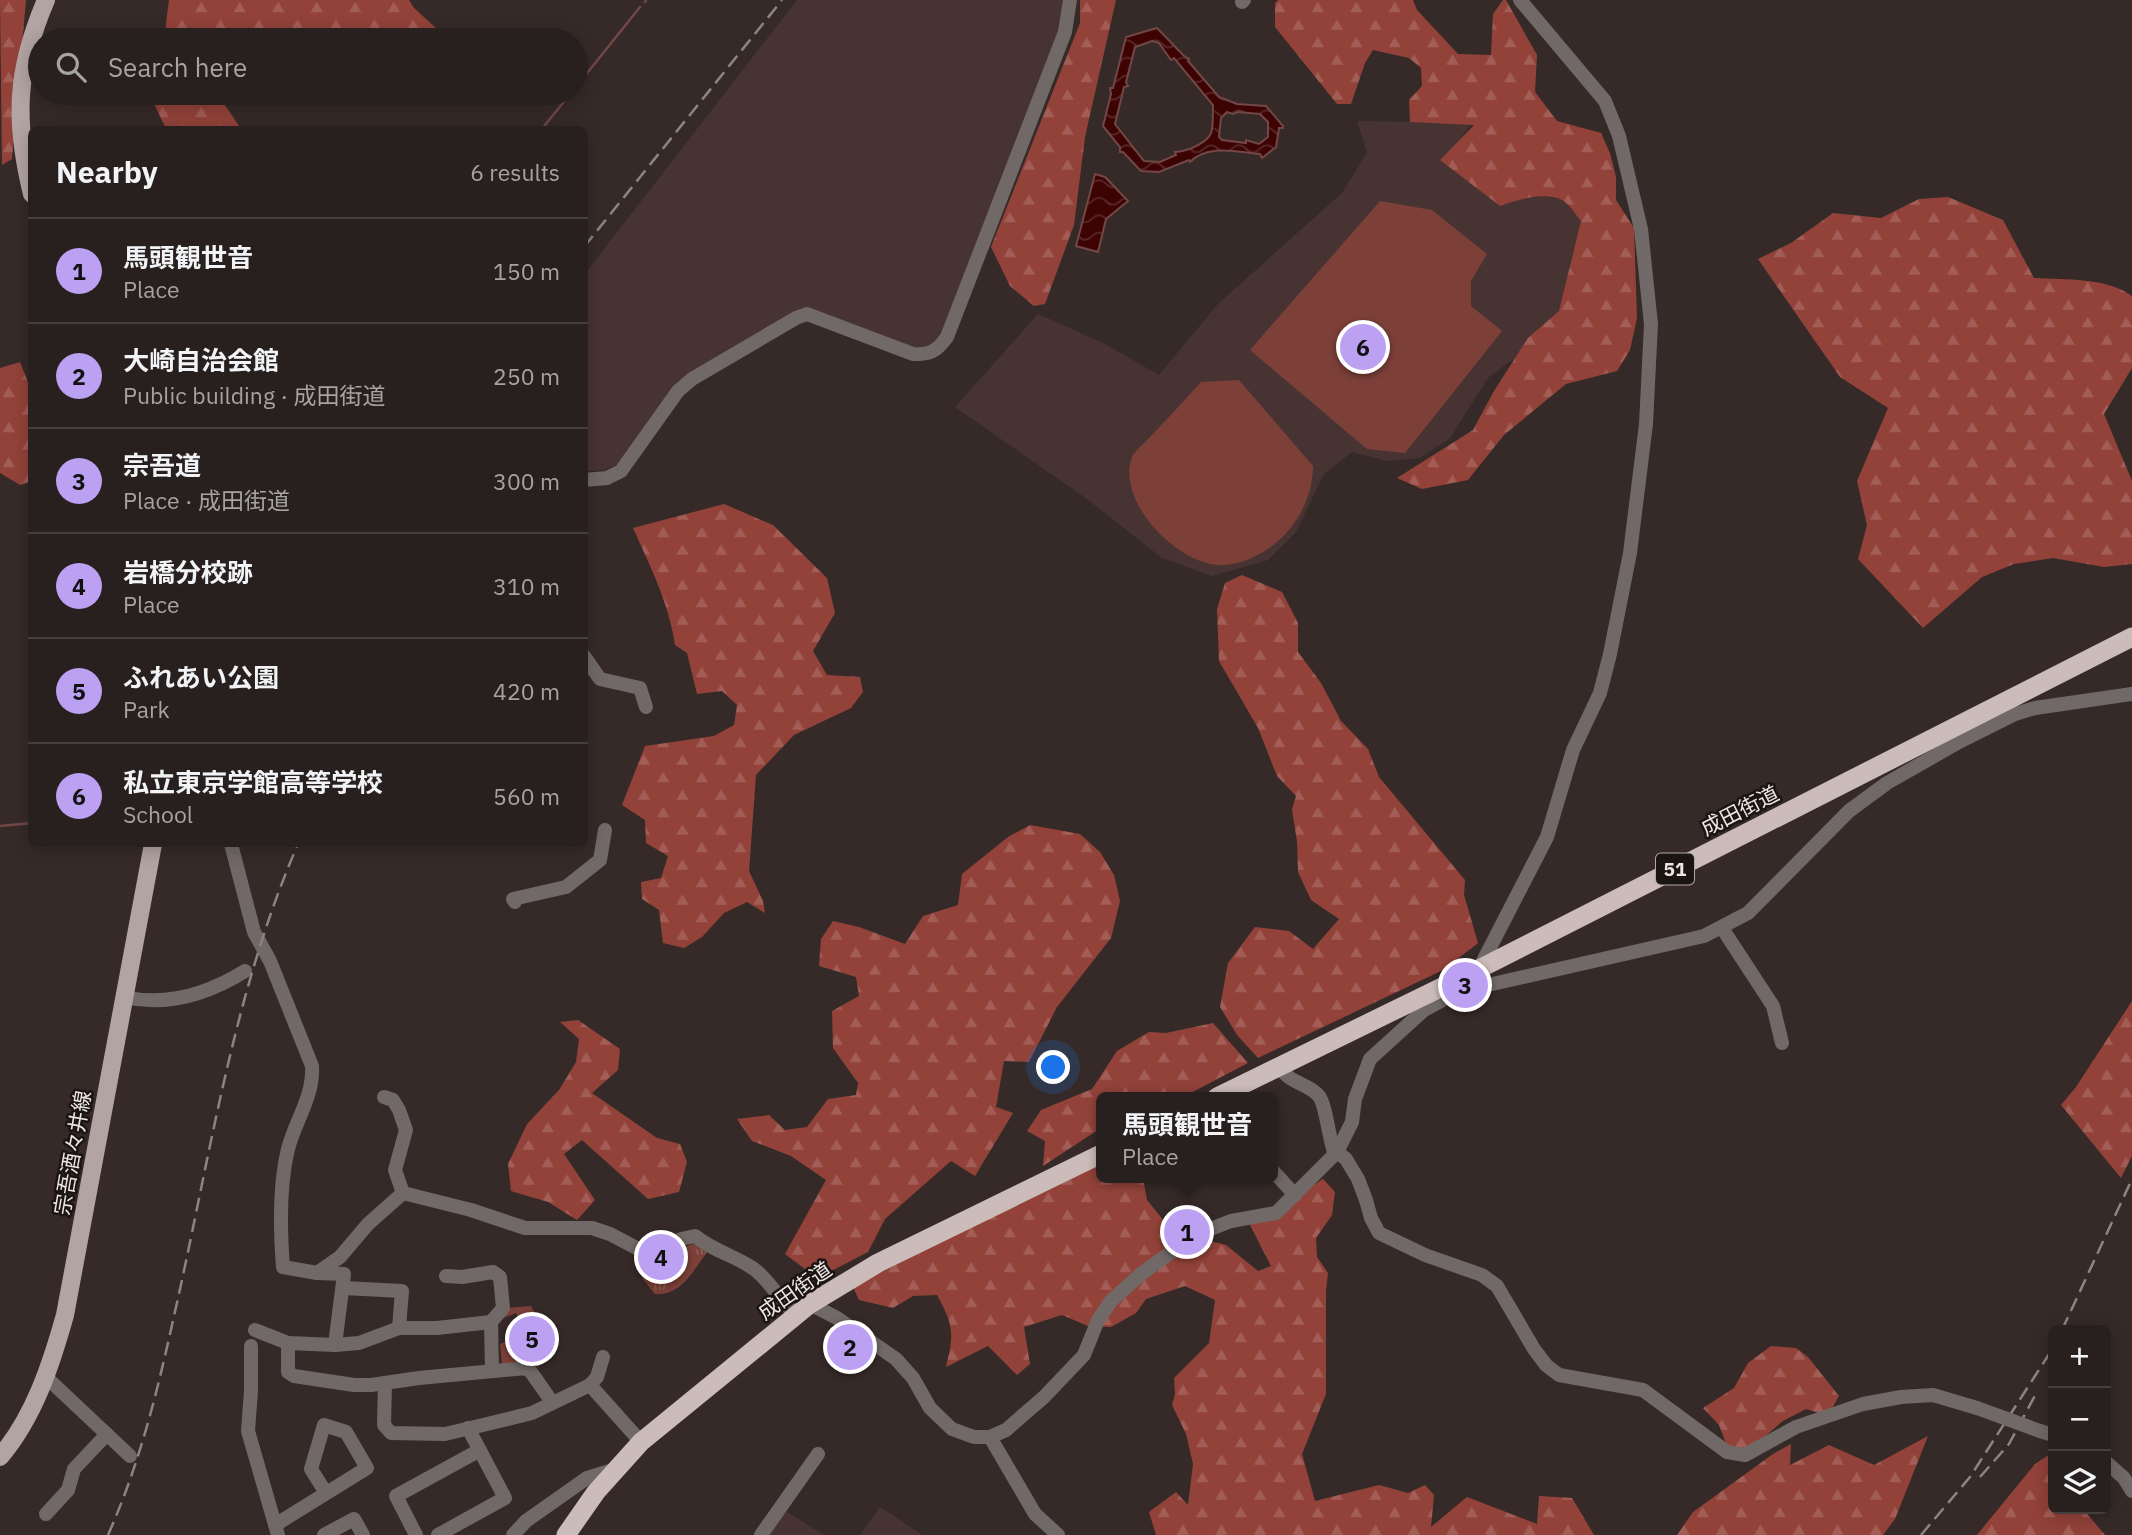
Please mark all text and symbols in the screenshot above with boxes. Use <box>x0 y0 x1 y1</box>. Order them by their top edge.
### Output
search box <box>28 28 588 105</box>
icon: search <box>52 48 90 86</box>
text: Search here <box>108 50 247 84</box>
text: Nearby <box>56 152 158 191</box>
text: 6 results <box>470 157 560 187</box>
text: 馬頭観世音 <box>123 240 253 274</box>
text: 1 <box>72 256 86 286</box>
text: 150 m <box>493 256 560 286</box>
text: Place <box>123 274 180 304</box>
pin: 6 <box>1340 321 1386 373</box>
text: 大崎自治会館 <box>123 343 279 377</box>
text: 2 <box>72 361 86 391</box>
text: 250 m <box>493 361 560 391</box>
text: Public building · 成田街道 <box>123 380 385 410</box>
text: 宗吾道 <box>123 448 201 482</box>
text: 3 <box>72 466 86 496</box>
text: 300 m <box>493 466 560 496</box>
text: Place · 成田街道 <box>123 485 290 515</box>
text: 岩橋分校跡 <box>123 555 253 589</box>
text: 4 <box>72 571 86 601</box>
text: 310 m <box>493 571 560 601</box>
text: Place <box>123 589 180 619</box>
text: ふれあい公園 <box>123 660 279 694</box>
text: 5 <box>72 676 86 706</box>
text: 420 m <box>493 676 560 706</box>
text: Park <box>123 694 170 724</box>
text: 私立東京学館高等学校 <box>123 765 383 799</box>
street label: 成田街道 <box>1696 779 1783 842</box>
text: 6 <box>72 781 86 811</box>
text: 560 m <box>493 781 560 811</box>
text: School <box>123 799 193 829</box>
road number: 51 <box>1656 854 1694 884</box>
pin: 3 <box>1442 959 1488 1011</box>
your location <box>1036 1050 1070 1084</box>
street label: 宗吾酒々井線 <box>47 1088 97 1217</box>
popup <box>1096 1092 1278 1183</box>
text: 馬頭観世音 <box>1122 1107 1252 1141</box>
text: Place <box>1122 1141 1179 1171</box>
pin: 1 <box>1164 1206 1210 1258</box>
pin: 4 <box>638 1231 684 1283</box>
street label: 成田街道 <box>752 1255 837 1326</box>
pin: 5 <box>509 1313 555 1365</box>
pin: 2 <box>827 1321 873 1373</box>
map controls <box>2048 1325 2111 1514</box>
button: + <box>2048 1325 2111 1388</box>
button: − <box>2048 1388 2111 1451</box>
button: layers <box>2048 1451 2111 1514</box>

